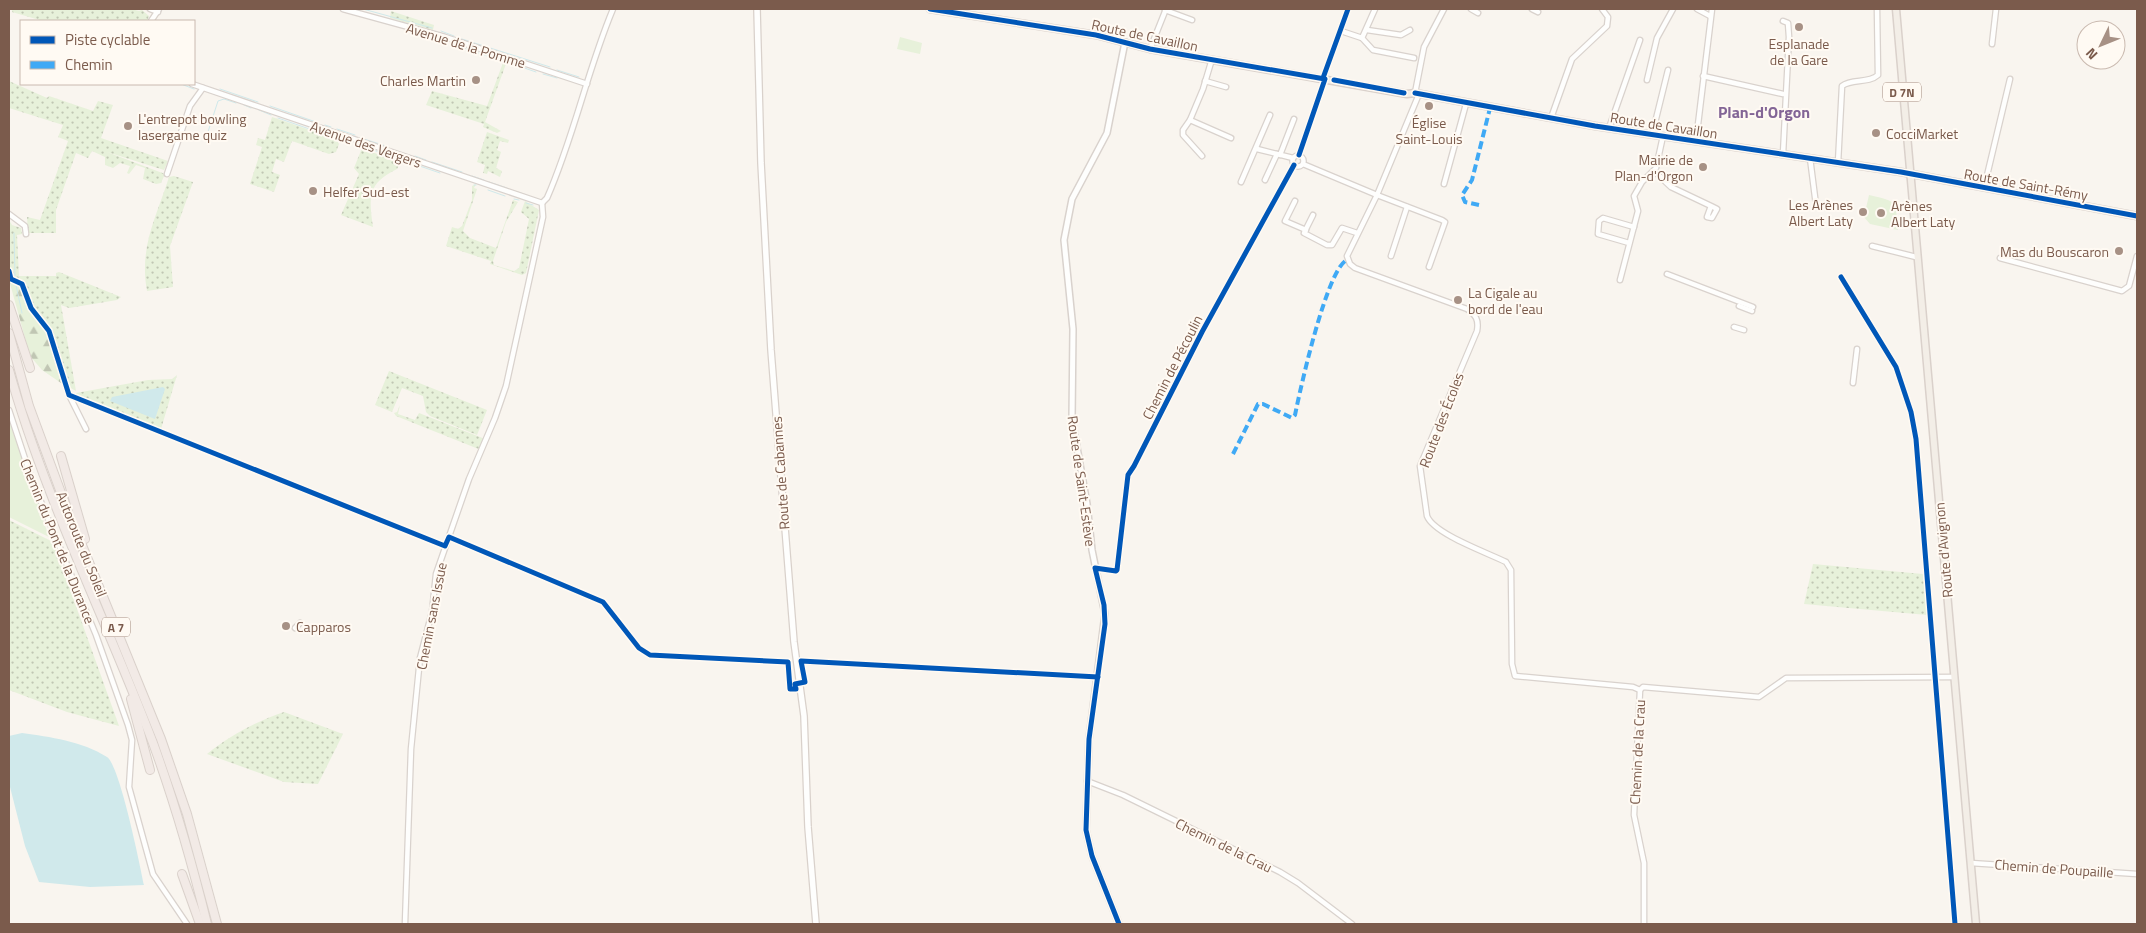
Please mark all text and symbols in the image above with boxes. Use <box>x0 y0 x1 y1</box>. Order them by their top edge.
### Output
street label: Route de Cavaillon <box>1090 13 1200 57</box>
street label: Avenue de la Pomme <box>404 17 528 73</box>
legend <box>20 20 195 85</box>
north arrow <box>2076 20 2126 70</box>
marker: Esplanade de la Gare <box>1793 21 1805 33</box>
text: Piste cyclable <box>65 28 150 51</box>
place label: Esplanade de la Gare <box>1769 33 1829 70</box>
text: N <box>2080 43 2102 65</box>
text: Chemin <box>65 53 113 76</box>
place label: Charles Martin <box>380 70 466 91</box>
marker: Charles Martin <box>470 74 482 86</box>
road number: D 7N <box>1883 82 1921 101</box>
marker: Église Saint-Louis <box>1423 100 1435 112</box>
district label: Plan-d'Orgon <box>1718 100 1810 124</box>
street label: Route de Cavaillon <box>1609 106 1719 144</box>
place label: L'entrepot bowling lasergame quiz <box>138 108 246 145</box>
place label: Église Saint-Louis <box>1396 112 1462 149</box>
street label: Avenue des Vergers <box>308 115 424 173</box>
marker: L'entrepot bowling lasergame quiz <box>122 120 134 132</box>
place label: CocciMarket <box>1886 123 1958 144</box>
marker: CocciMarket <box>1870 127 1882 139</box>
place label: Mairie de Plan-d'Orgon <box>1614 149 1693 186</box>
marker: Mairie de Plan-d'Orgon <box>1697 161 1709 173</box>
street label: Route de Saint-Rémy <box>1962 163 2090 205</box>
place label: Helfer Sud-est <box>323 181 409 202</box>
marker: Helfer Sud-est <box>307 185 319 197</box>
place label: Les Arènes Albert Laty <box>1788 194 1853 231</box>
place label: Arènes Albert Laty <box>1891 195 1955 232</box>
marker: Les Arènes Albert Laty <box>1857 206 1869 218</box>
marker: Arènes Albert Laty <box>1875 207 1887 219</box>
place label: Mas du Bouscaron <box>2000 241 2109 262</box>
marker: Mas du Bouscaron <box>2113 245 2125 257</box>
place label: La Cigale au bord de l'eau <box>1468 282 1543 319</box>
marker: La Cigale au bord de l'eau <box>1452 294 1464 306</box>
street label: Chemin de Pécoulin <box>1137 311 1207 423</box>
street label: Route des Écoles <box>1413 369 1469 471</box>
street label: Route de Saint-Estève <box>1062 414 1102 548</box>
street label: Route de Cabannes <box>766 416 794 530</box>
street label: Chemin du Pont de la Durance <box>15 455 101 627</box>
street label: Autoroute du Soleil <box>51 488 113 600</box>
street label: Route d'Avignon <box>1928 501 1958 599</box>
street label: Chemin sans Issue <box>410 560 452 672</box>
place label: Capparos <box>296 616 351 637</box>
road number: A 7 <box>102 618 130 636</box>
marker: Capparos <box>280 620 292 632</box>
street label: Chemin de la Crau <box>1624 699 1650 805</box>
street label: Chemin de la Crau <box>1172 812 1276 878</box>
street label: Chemin de Poupaille <box>1994 853 2114 883</box>

